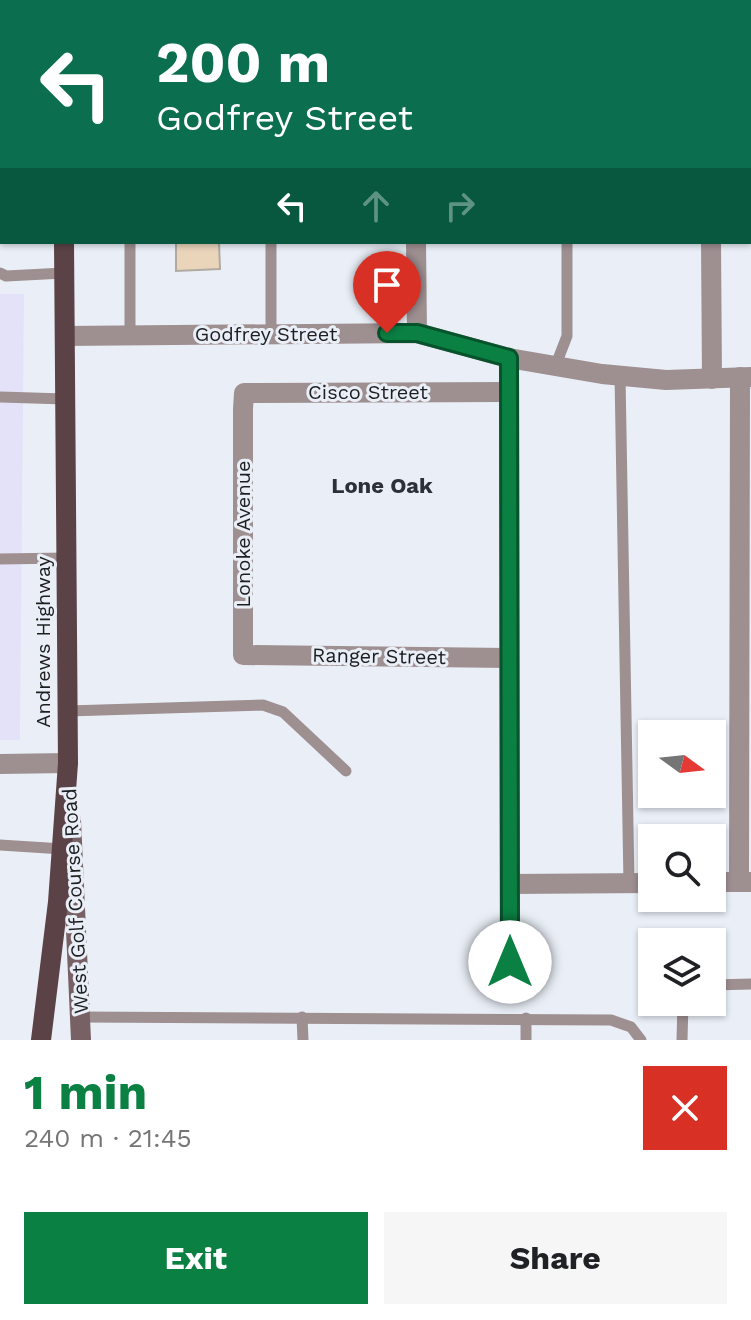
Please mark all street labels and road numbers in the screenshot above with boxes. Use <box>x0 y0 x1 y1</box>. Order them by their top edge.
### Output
street label: Godfrey Street <box>195 322 338 346</box>
street label: Cisco Street <box>308 380 429 404</box>
street label: Lonoke Avenue <box>231 460 255 608</box>
street label: Andrews Highway <box>31 556 55 728</box>
street label: Ranger Street <box>312 643 447 669</box>
street label: West Golf Course Road <box>57 788 93 1014</box>

